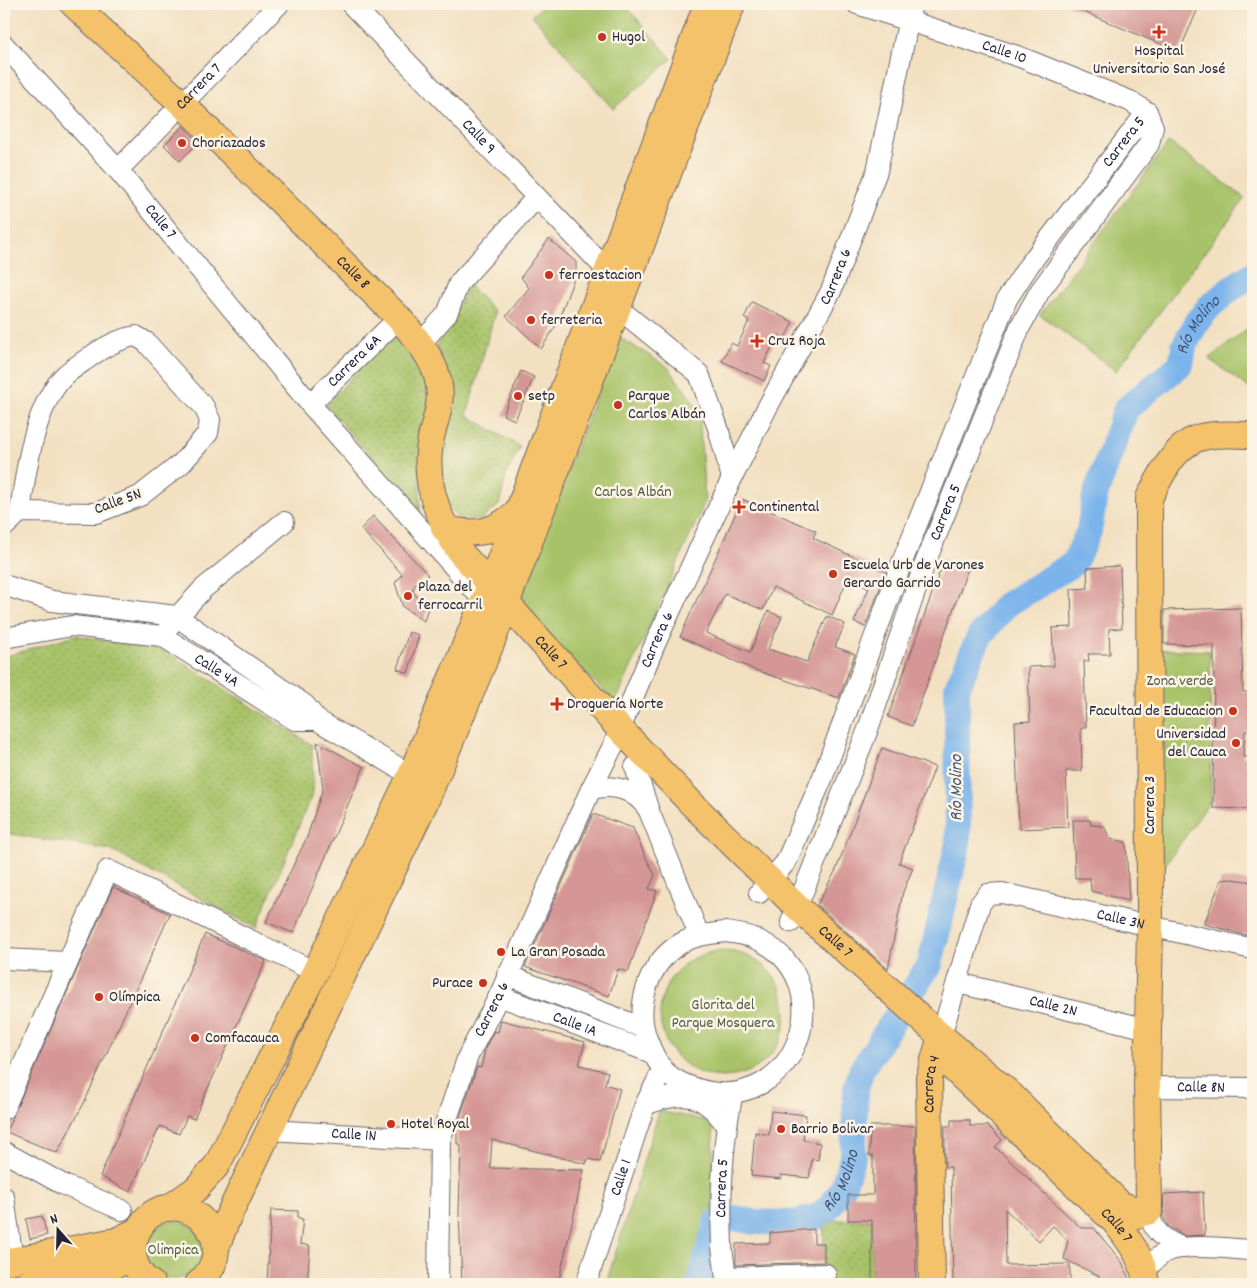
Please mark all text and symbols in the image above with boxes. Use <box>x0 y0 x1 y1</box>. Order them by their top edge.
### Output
marker: Hospital Universitario San José <box>1152 25 1166 39</box>
place label: Hugol <box>612 26 645 49</box>
marker: Hugol <box>596 31 608 43</box>
street label: Calle 10 <box>979 34 1030 70</box>
place label: Hospital Universitario San José <box>1093 40 1225 81</box>
street label: Carrera 7 <box>170 58 227 115</box>
street label: Carrera 5 <box>1097 112 1151 172</box>
street label: Calle 9 <box>456 114 501 159</box>
place label: Choriazados <box>192 132 266 155</box>
marker: Choriazados <box>176 137 188 149</box>
street label: Calle 7 <box>139 199 182 244</box>
street label: Carrera 6 <box>814 245 858 309</box>
street label: Calle 8 <box>331 250 375 295</box>
place label: ferroestacion <box>559 264 642 287</box>
marker: ferroestacion <box>543 269 555 281</box>
water label: Río Molino <box>1170 289 1227 356</box>
place label: ferreteria <box>541 309 602 332</box>
marker: ferreteria <box>525 314 537 326</box>
street label: Carrera 6A <box>322 329 387 393</box>
place label: Cruz Roja <box>768 330 826 353</box>
marker: Cruz Roja <box>750 334 764 348</box>
place label: setp <box>528 385 555 408</box>
place label: Parque Carlos Albán <box>628 385 706 426</box>
marker: setp <box>512 390 524 402</box>
marker: Parque Carlos Albán <box>612 399 624 411</box>
park label: Carlos Albán <box>594 481 672 504</box>
street label: Carrera 5 <box>924 481 967 544</box>
street label: Calle 5N <box>91 483 145 521</box>
place label: Continental <box>749 496 819 519</box>
marker: Continental <box>733 501 745 513</box>
place label: Escuela Urb de Varones Gerardo Garrido <box>843 554 984 595</box>
marker: Escuela Urb de Varones Gerardo Garrido <box>827 568 839 580</box>
place label: Plaza del ferrocarril <box>418 576 482 617</box>
marker: Plaza del ferrocarril <box>402 590 414 602</box>
street label: Carrera 6 <box>635 608 680 671</box>
street label: Calle 7 <box>529 630 573 675</box>
street label: Calle 4A <box>190 648 244 693</box>
park label: Zona verde <box>1147 670 1213 693</box>
place label: Droguería Norte <box>567 693 663 716</box>
marker: Droguería Norte <box>551 698 563 710</box>
place label: Facultad de Educacion <box>1089 700 1223 723</box>
marker: Facultad de Educacion <box>1227 705 1239 717</box>
place label: Universidad del Cauca <box>1156 723 1226 764</box>
marker: Universidad del Cauca <box>1230 737 1242 749</box>
water label: Río Molino <box>945 754 970 821</box>
street label: Carrera 3 <box>1139 776 1162 834</box>
street label: Calle 3N <box>1094 903 1147 936</box>
street label: Calle 7 <box>813 920 858 963</box>
place label: La Gran Posada <box>511 941 605 964</box>
marker: La Gran Posada <box>495 946 507 958</box>
place label: Purace <box>432 972 473 995</box>
marker: Purace <box>477 977 489 989</box>
street label: Carrera 6 <box>468 978 515 1041</box>
place label: Olímpica <box>109 986 161 1009</box>
street label: Calle 2N <box>1027 989 1080 1023</box>
marker: Olímpica <box>93 991 105 1003</box>
park label: Glorita del Parque Mosquera <box>671 994 775 1035</box>
street label: Calle 1A <box>549 1005 601 1043</box>
place label: Comfacauca <box>205 1027 279 1050</box>
marker: Comfacauca <box>189 1032 201 1044</box>
street label: Carrera 4 <box>918 1053 946 1113</box>
street label: Calle 8N <box>1177 1076 1225 1099</box>
place label: Hotel Royal <box>401 1113 470 1136</box>
marker: Hotel Royal <box>385 1118 397 1130</box>
place label: Barrio Bolivar <box>791 1118 873 1141</box>
street label: Calle 1N <box>331 1122 377 1148</box>
marker: Barrio Bolivar <box>775 1123 787 1135</box>
water label: Río Molino <box>817 1149 866 1218</box>
street label: Calle 1 <box>604 1156 638 1199</box>
street label: Carrera 5 <box>710 1158 735 1218</box>
street label: Calle 7 <box>1095 1202 1138 1247</box>
north arrow <box>32 1206 82 1256</box>
text: N <box>48 1209 61 1230</box>
park label: Olimpica <box>147 1239 199 1262</box>

